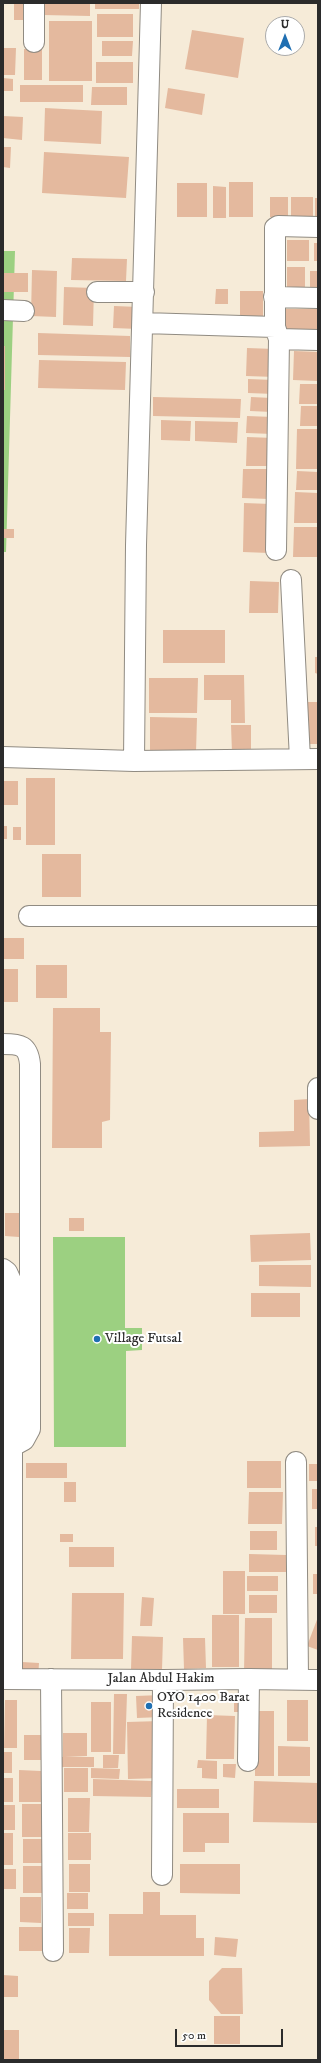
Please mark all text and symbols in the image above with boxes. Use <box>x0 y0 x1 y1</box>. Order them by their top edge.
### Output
north arrow <box>265 16 305 56</box>
text: U <box>281 18 289 32</box>
place label: Village Futsal <box>105 1331 182 1347</box>
marker: Village Futsal <box>92 1334 102 1344</box>
street label: Jalan Abdul Hakim <box>108 1671 214 1687</box>
place label: OYO 1400 Barat Residence <box>157 1690 250 1722</box>
marker: OYO 1400 Barat Residence <box>144 1701 154 1711</box>
scale bar <box>177 2021 285 2047</box>
text: 50 m <box>182 2028 206 2043</box>

